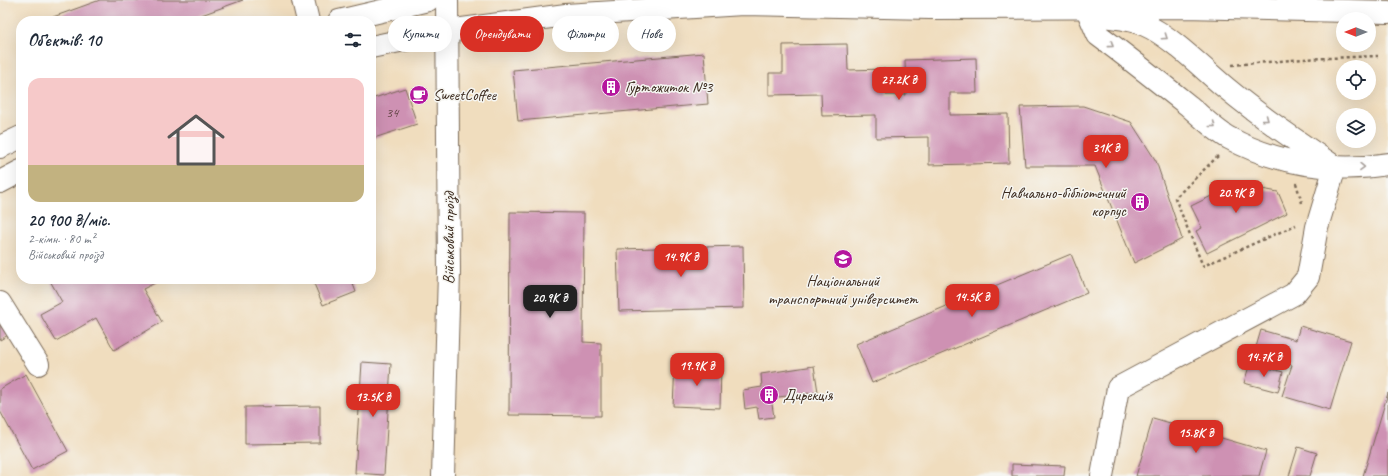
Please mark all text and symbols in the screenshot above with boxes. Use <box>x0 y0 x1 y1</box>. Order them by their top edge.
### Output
north arrow <box>1336 12 1376 52</box>
map controls <box>1336 12 1376 148</box>
chip: Купити <box>388 16 452 52</box>
chip: Орендувати <box>460 16 544 52</box>
chip: Фільтри <box>552 16 619 52</box>
chip: Нове <box>627 16 676 52</box>
icon: filters <box>342 29 364 51</box>
text: Об’єктів: 10 <box>28 30 101 51</box>
one-way arrow <box>1160 32 1167 39</box>
one-way arrow <box>1106 40 1113 47</box>
button: locate <box>1336 60 1376 100</box>
pin: 27.2K ₴ <box>862 67 936 101</box>
text: 27.2K ₴ <box>881 72 917 88</box>
building icon: Гуртожиток №3 <box>600 76 622 98</box>
place label: Гуртожиток №3 <box>625 77 714 97</box>
cafe icon: SweetCoffee <box>408 84 430 106</box>
place label: SweetCoffee <box>433 85 498 105</box>
icon: home <box>160 104 232 176</box>
house number: 34 <box>386 104 400 121</box>
button: layers <box>1336 108 1376 148</box>
one-way arrow <box>1262 114 1269 121</box>
one-way arrow <box>1208 121 1215 128</box>
pin: 31K ₴ <box>1078 135 1134 169</box>
text: 31K ₴ <box>1092 140 1120 156</box>
one-way arrow <box>1359 163 1365 171</box>
pin: 20.9K ₴ <box>1199 180 1273 214</box>
place label: Навчально-бібліотечний корпус <box>1001 183 1127 221</box>
text: 20.9K ₴ <box>1218 185 1254 201</box>
street label: Військовий проїзд <box>439 190 459 284</box>
building icon: Навчально-бібліотечний корпус <box>1129 191 1151 213</box>
text: 20 900 ₴/міс. <box>28 210 110 231</box>
text: 2-кімн. · 80 m² <box>28 231 95 247</box>
pin: 14.9K ₴ <box>644 244 718 278</box>
text: Військовий проїзд <box>28 247 103 263</box>
school or university icon: Національний транспортний університет <box>832 248 854 270</box>
text: 14.9K ₴ <box>663 249 699 265</box>
place label: Національний транспортний університет <box>768 271 919 309</box>
pin: 14.5K ₴ <box>935 284 1009 318</box>
pin: 20.9K ₴ <box>513 285 587 319</box>
text: 14.5K ₴ <box>954 289 990 305</box>
text: 20.9K ₴ <box>532 290 568 306</box>
pin: 14.7K ₴ <box>1227 344 1301 378</box>
text: 14.7K ₴ <box>1246 349 1282 365</box>
pin: 19.9K ₴ <box>660 353 734 387</box>
text: 19.9K ₴ <box>679 358 715 374</box>
pin: 13.5K ₴ <box>336 384 410 418</box>
building icon: Дирекція <box>758 384 780 406</box>
place label: Дирекція <box>783 385 834 405</box>
text: 13.5K ₴ <box>355 389 391 405</box>
pin: 15.8K ₴ <box>1159 420 1233 454</box>
text: 15.8K ₴ <box>1178 425 1214 441</box>

